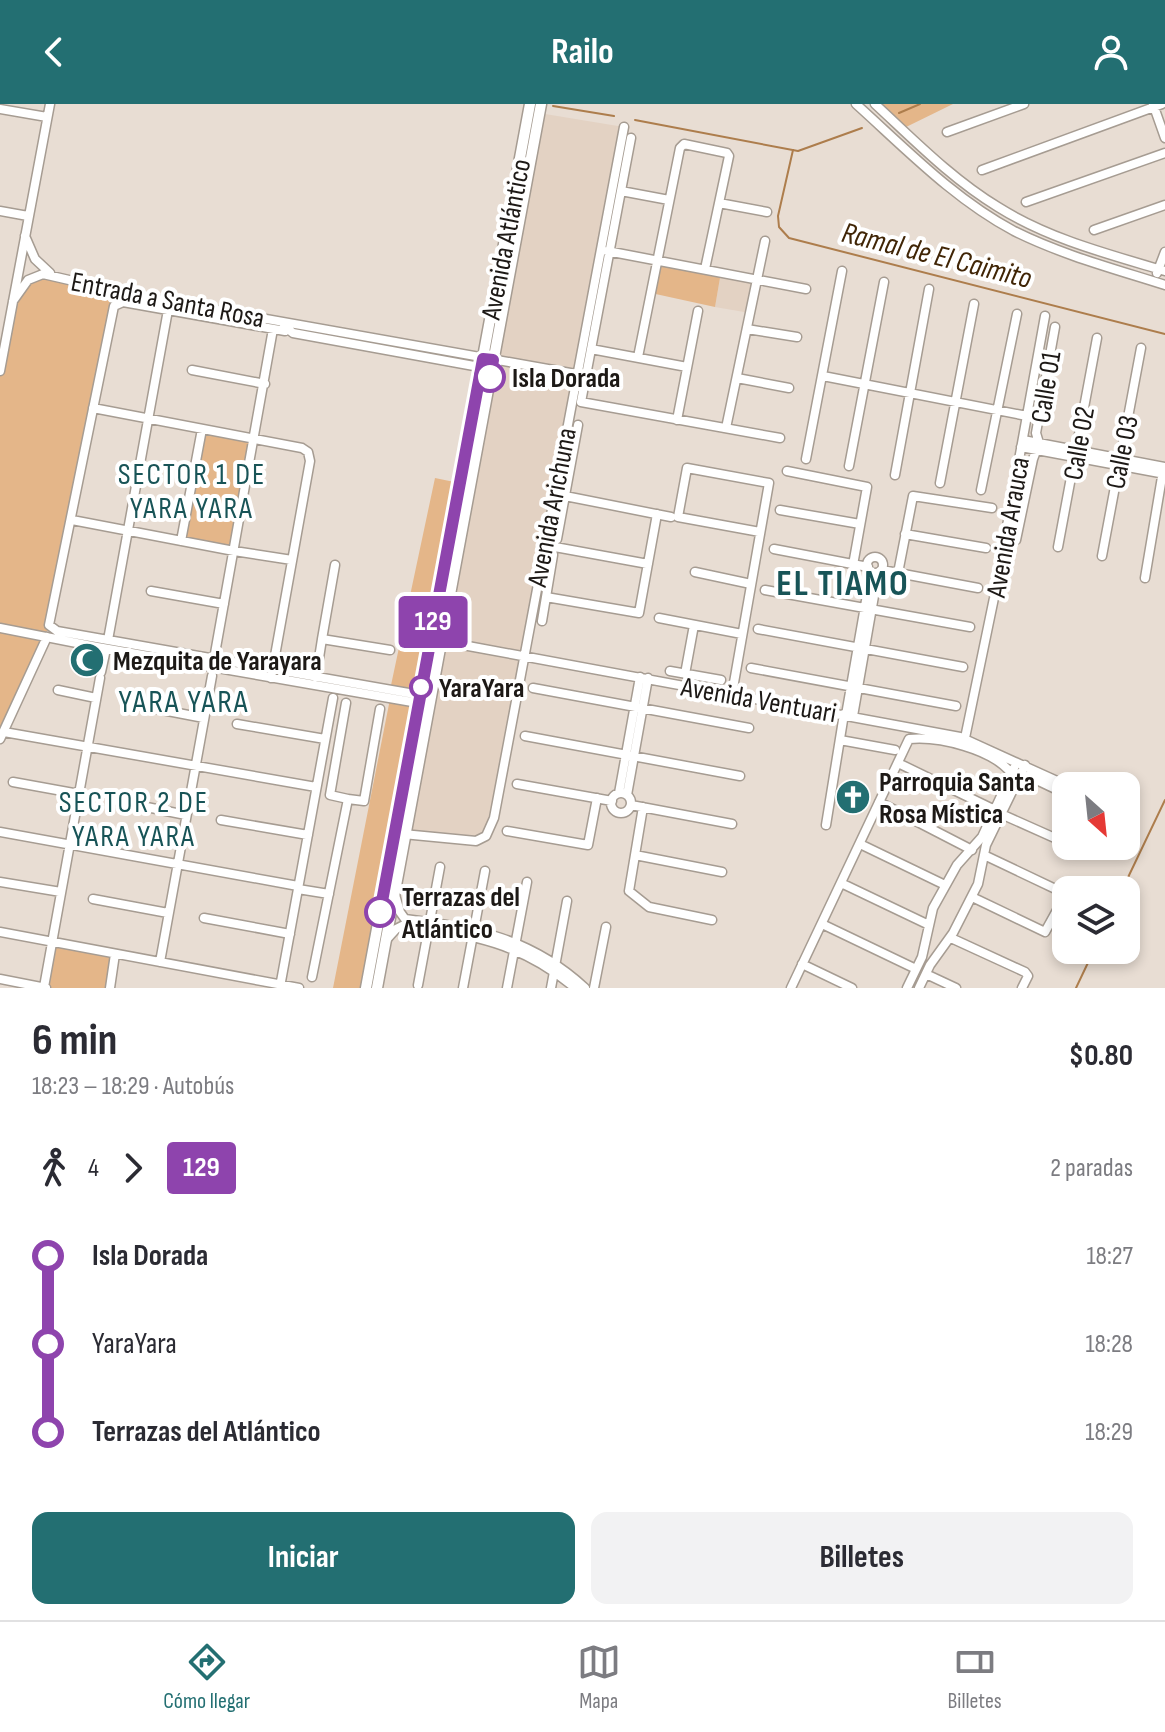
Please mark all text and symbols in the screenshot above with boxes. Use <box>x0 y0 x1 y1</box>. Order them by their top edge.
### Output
icon: back <box>32 30 76 74</box>
icon: person <box>1089 30 1133 74</box>
text: Railo <box>551 31 614 74</box>
street label: Avenida Atlántico <box>475 156 538 323</box>
water label: Ramal de El Caimito <box>838 215 1035 297</box>
street label: Entrada a Santa Rosa <box>68 266 267 335</box>
street label: Calle 01 <box>1025 349 1068 426</box>
marker: Isla Dorada <box>475 362 505 392</box>
place label: Isla Dorada <box>512 362 621 395</box>
street label: Calle 02 <box>1057 404 1102 483</box>
street label: Calle 03 <box>1099 413 1146 492</box>
street label: Avenida Arichuna <box>521 425 584 590</box>
street label: Avenida Arauca <box>980 455 1037 601</box>
district label: SECTOR 1 DE YARA YARA <box>118 457 266 527</box>
district label: EL TIAMO <box>776 563 910 606</box>
line badge: 129 <box>387 596 479 648</box>
text: 129 <box>415 605 451 638</box>
mosque icon: Mezquita de Yarayara <box>68 641 106 679</box>
place label: Mezquita de Yarayara <box>113 645 322 678</box>
street label: Avenida Ventuari <box>678 670 839 730</box>
place label: YaraYara <box>439 672 524 705</box>
marker: YaraYara <box>410 676 432 698</box>
district label: YARA YARA <box>119 683 249 722</box>
place label: Parroquia Santa Rosa Mística <box>879 766 1035 831</box>
north arrow <box>1052 772 1140 860</box>
map controls <box>1052 772 1140 964</box>
church icon: Parroquia Santa Rosa Mística <box>834 778 872 816</box>
district label: SECTOR 2 DE YARA YARA <box>59 785 209 855</box>
button: layers <box>1052 876 1140 964</box>
place label: Terrazas del Atlántico <box>401 881 520 946</box>
marker: Terrazas del Atlántico <box>365 897 395 927</box>
text: 6 min <box>32 1014 117 1067</box>
text: $0.80 <box>1069 1038 1133 1074</box>
text: 18:23 – 18:29 · Autobús <box>32 1071 234 1102</box>
icon: walk <box>32 1146 76 1190</box>
icon: forward <box>111 1146 155 1190</box>
text: 129 <box>183 1151 220 1184</box>
text: 4 <box>88 1153 99 1184</box>
text: 2 paradas <box>1050 1153 1133 1184</box>
text: Isla Dorada <box>92 1238 208 1274</box>
text: 18:27 <box>1086 1241 1133 1272</box>
text: YaraYara <box>92 1326 177 1362</box>
text: 18:28 <box>1085 1329 1133 1360</box>
text: Terrazas del Atlántico <box>92 1414 321 1450</box>
text: 18:29 <box>1085 1417 1133 1448</box>
button: Iniciar <box>32 1512 575 1604</box>
button: Billetes <box>591 1512 1133 1604</box>
tab: Cómo llegar <box>163 1640 250 1715</box>
tab: Mapa <box>577 1640 621 1715</box>
tab: Billetes <box>948 1640 1002 1715</box>

